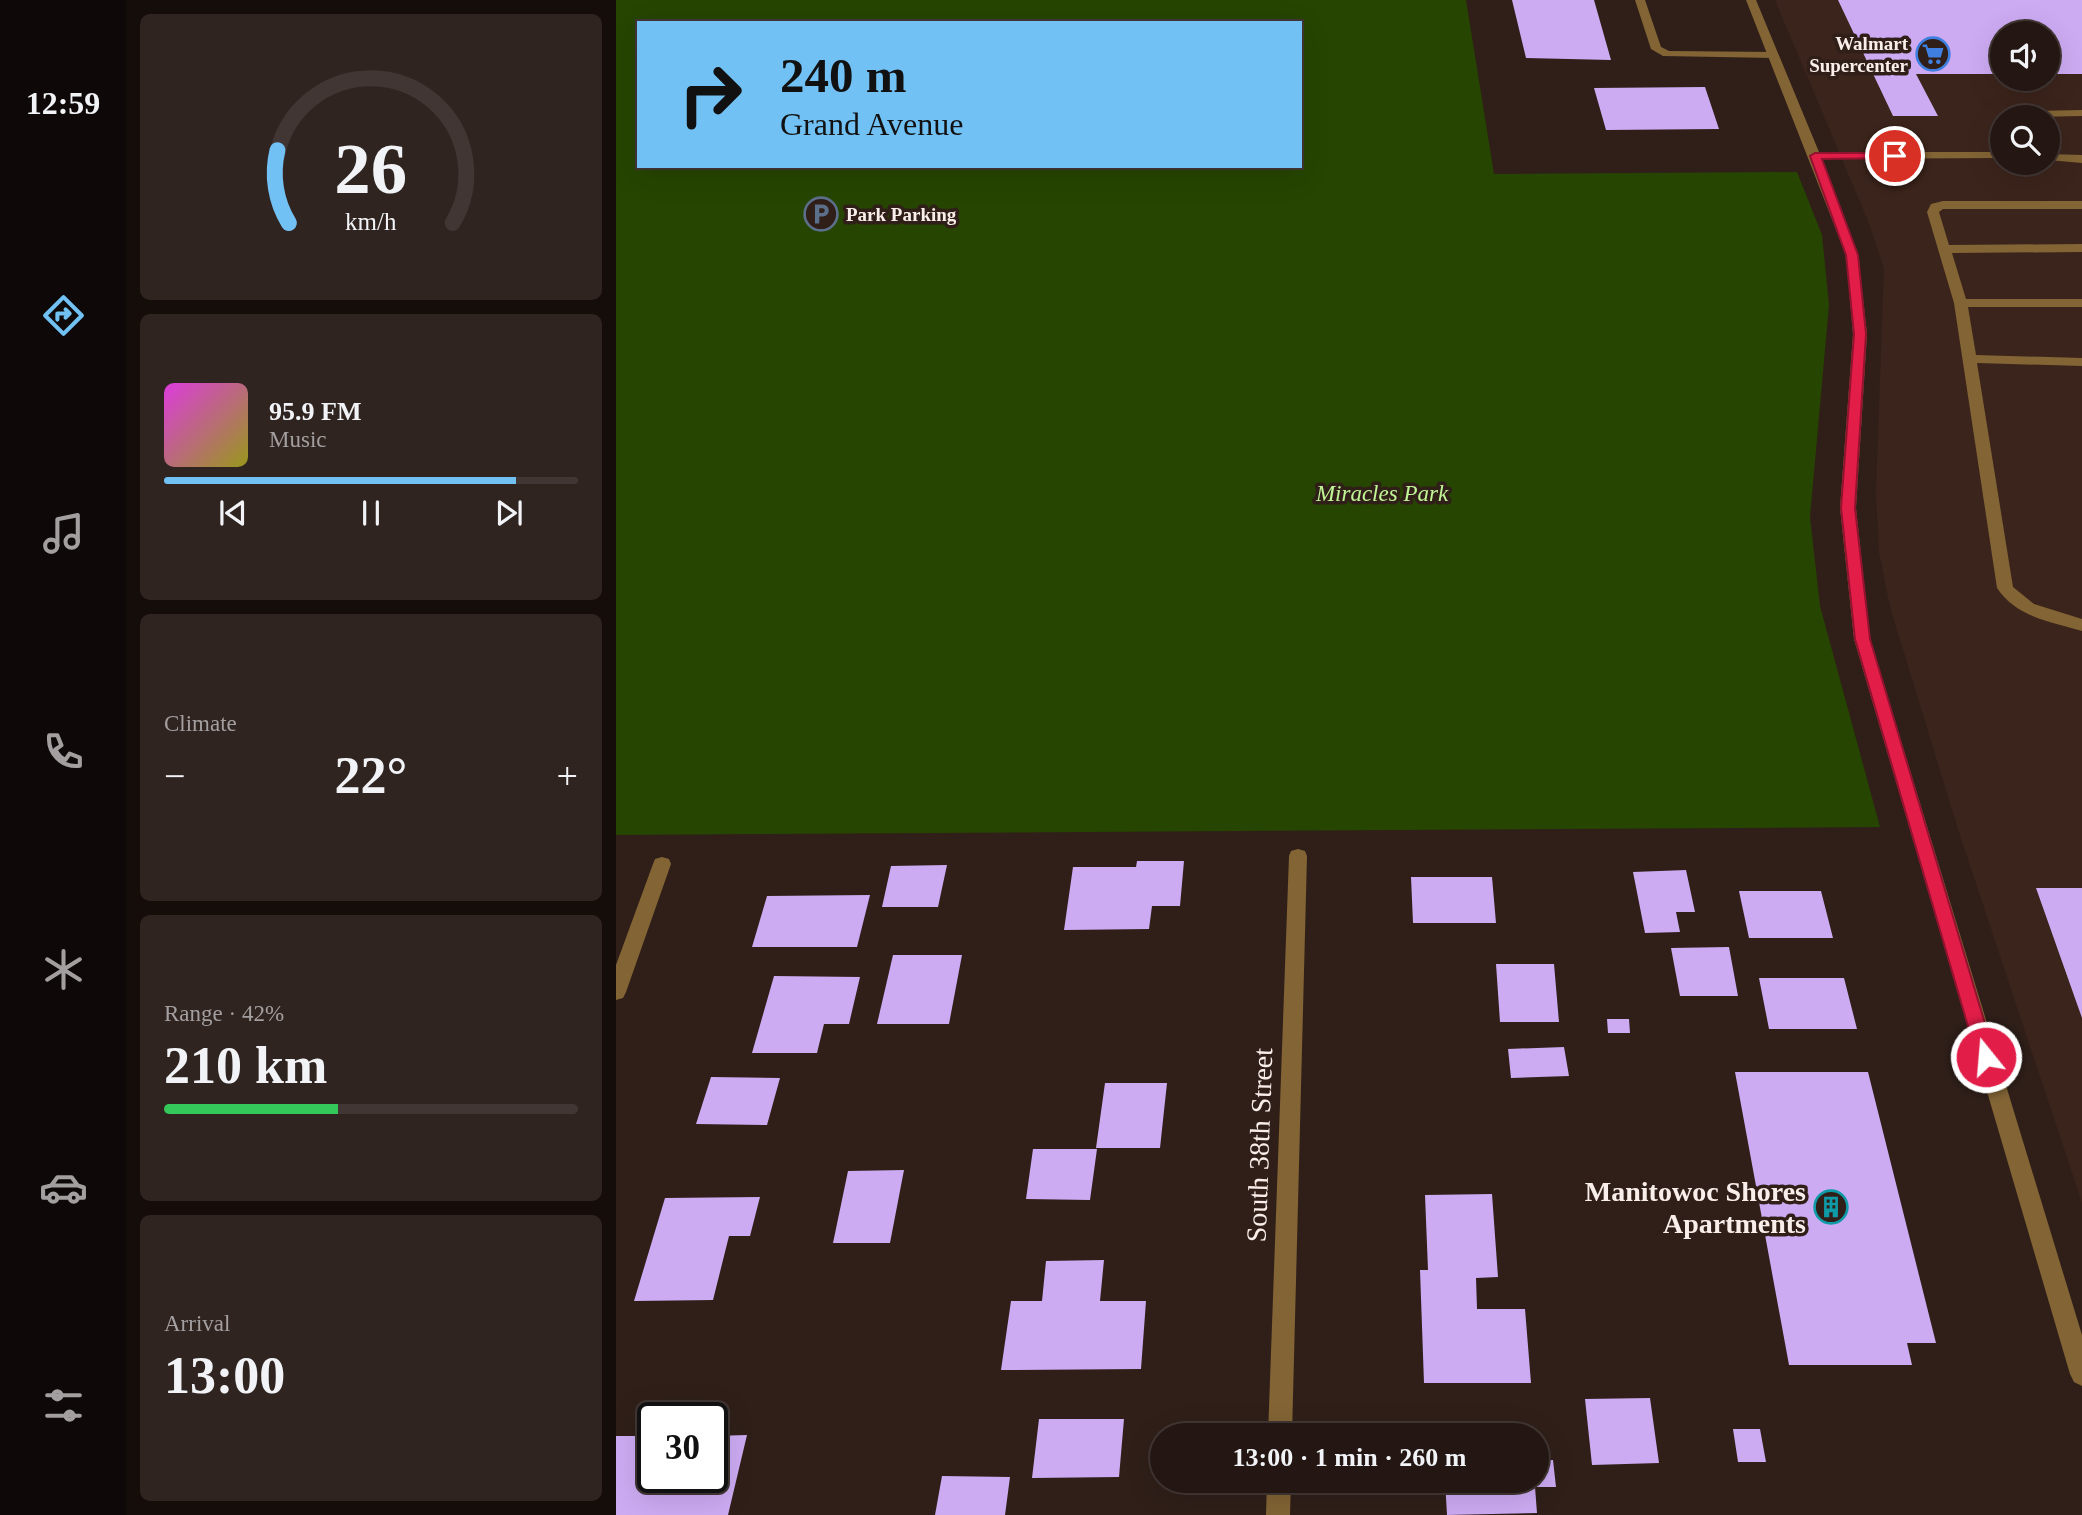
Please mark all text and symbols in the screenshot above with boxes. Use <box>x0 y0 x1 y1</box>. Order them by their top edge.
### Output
map controls <box>1990 21 2060 175</box>
button: sound <box>1990 21 2060 91</box>
place label: Walmart Supercenter <box>1809 33 1909 76</box>
supermarket icon: Walmart Supercenter <box>1914 35 1952 73</box>
text: 240 m <box>780 48 907 103</box>
icon: right <box>665 49 756 140</box>
text: 12:59 <box>26 85 100 121</box>
button: search <box>1990 105 2060 175</box>
text: Grand Avenue <box>780 106 963 142</box>
pin <box>1865 126 1925 186</box>
text: 26 <box>335 128 407 209</box>
icon: arrive <box>1876 137 1914 175</box>
parking icon: Park Parking <box>802 195 840 233</box>
place label: Park Parking <box>846 204 957 225</box>
text: km/h <box>345 208 397 235</box>
icon: directions <box>39 291 88 340</box>
text: 95.9 FM <box>269 397 361 426</box>
text: Music <box>269 427 327 452</box>
park label: Miracles Park <box>1315 481 1449 506</box>
icon: previous <box>214 494 252 532</box>
icon: pause <box>352 494 390 532</box>
icon: next <box>490 494 528 532</box>
icon: music <box>39 509 88 558</box>
text: Climate <box>164 711 237 736</box>
icon: phone <box>39 727 88 776</box>
text: 22° <box>335 747 407 804</box>
text: − <box>164 755 185 797</box>
text: + <box>557 755 578 797</box>
icon: climate <box>39 945 88 994</box>
text: Range · 42% <box>164 1001 284 1026</box>
position arrow <box>1949 1020 2023 1094</box>
text: 210 km <box>164 1037 327 1094</box>
street label: South 38th Street <box>1241 1047 1278 1243</box>
icon: car <box>39 1163 88 1212</box>
place label: Manitowoc Shores Apartments <box>1585 1176 1806 1239</box>
building icon: Manitowoc Shores Apartments <box>1812 1188 1850 1226</box>
text: Arrival <box>164 1311 230 1336</box>
text: 13:00 <box>164 1347 285 1404</box>
icon: filters <box>39 1381 88 1430</box>
speed limit sign: 30 <box>637 1402 728 1493</box>
text: 13:00 · 1 min · 260 m <box>1233 1443 1467 1472</box>

